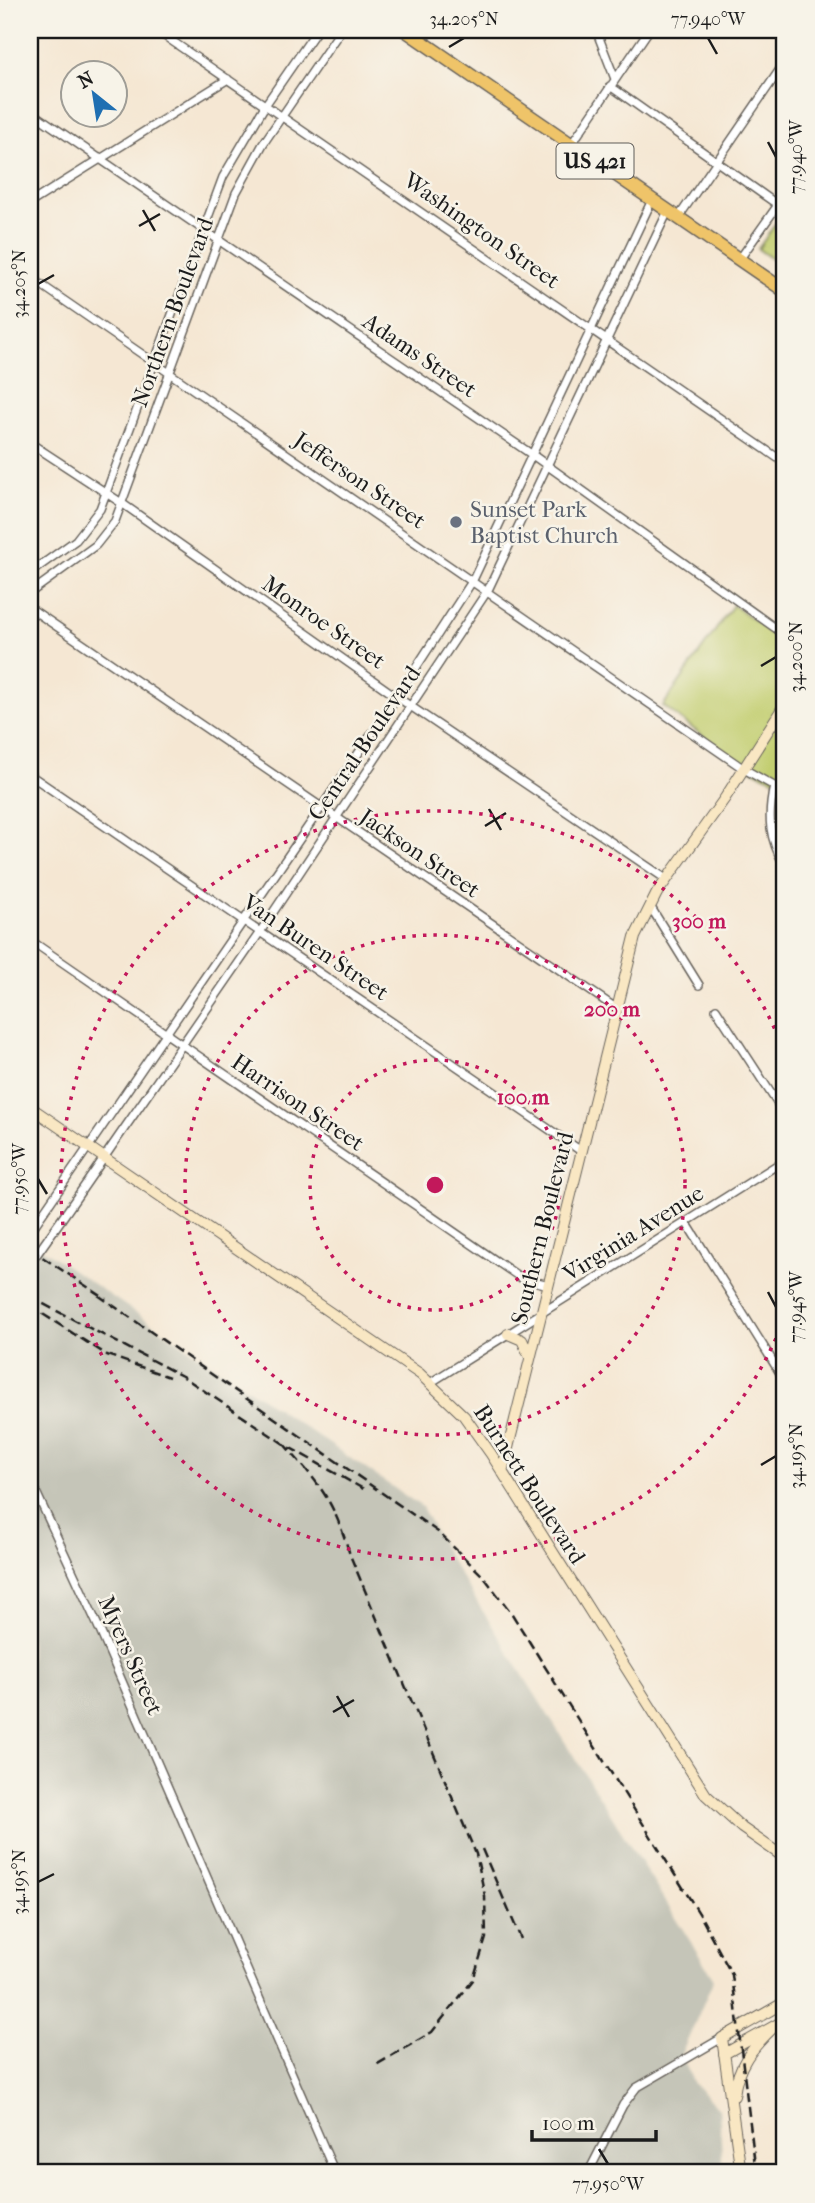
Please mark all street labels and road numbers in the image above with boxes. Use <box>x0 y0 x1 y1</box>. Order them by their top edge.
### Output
road number: US 421 <box>556 144 634 178</box>
street label: Washington Street <box>398 166 565 294</box>
street label: Northern Boulevard <box>126 213 219 411</box>
street label: Adams Street <box>357 307 482 403</box>
street label: Jefferson Street <box>287 425 431 534</box>
street label: Monroe Street <box>257 570 390 675</box>
street label: Central Boulevard <box>303 660 426 826</box>
street label: Jackson Street <box>353 802 485 904</box>
street label: Van Buren Street <box>237 888 394 1006</box>
street label: Harrison Street <box>226 1048 369 1157</box>
street label: Southern Boulevard <box>506 1129 580 1327</box>
street label: Virginia Avenue <box>557 1179 709 1288</box>
street label: Burnett Boulevard <box>468 1400 591 1569</box>
street label: Myers Street <box>92 1591 169 1719</box>

